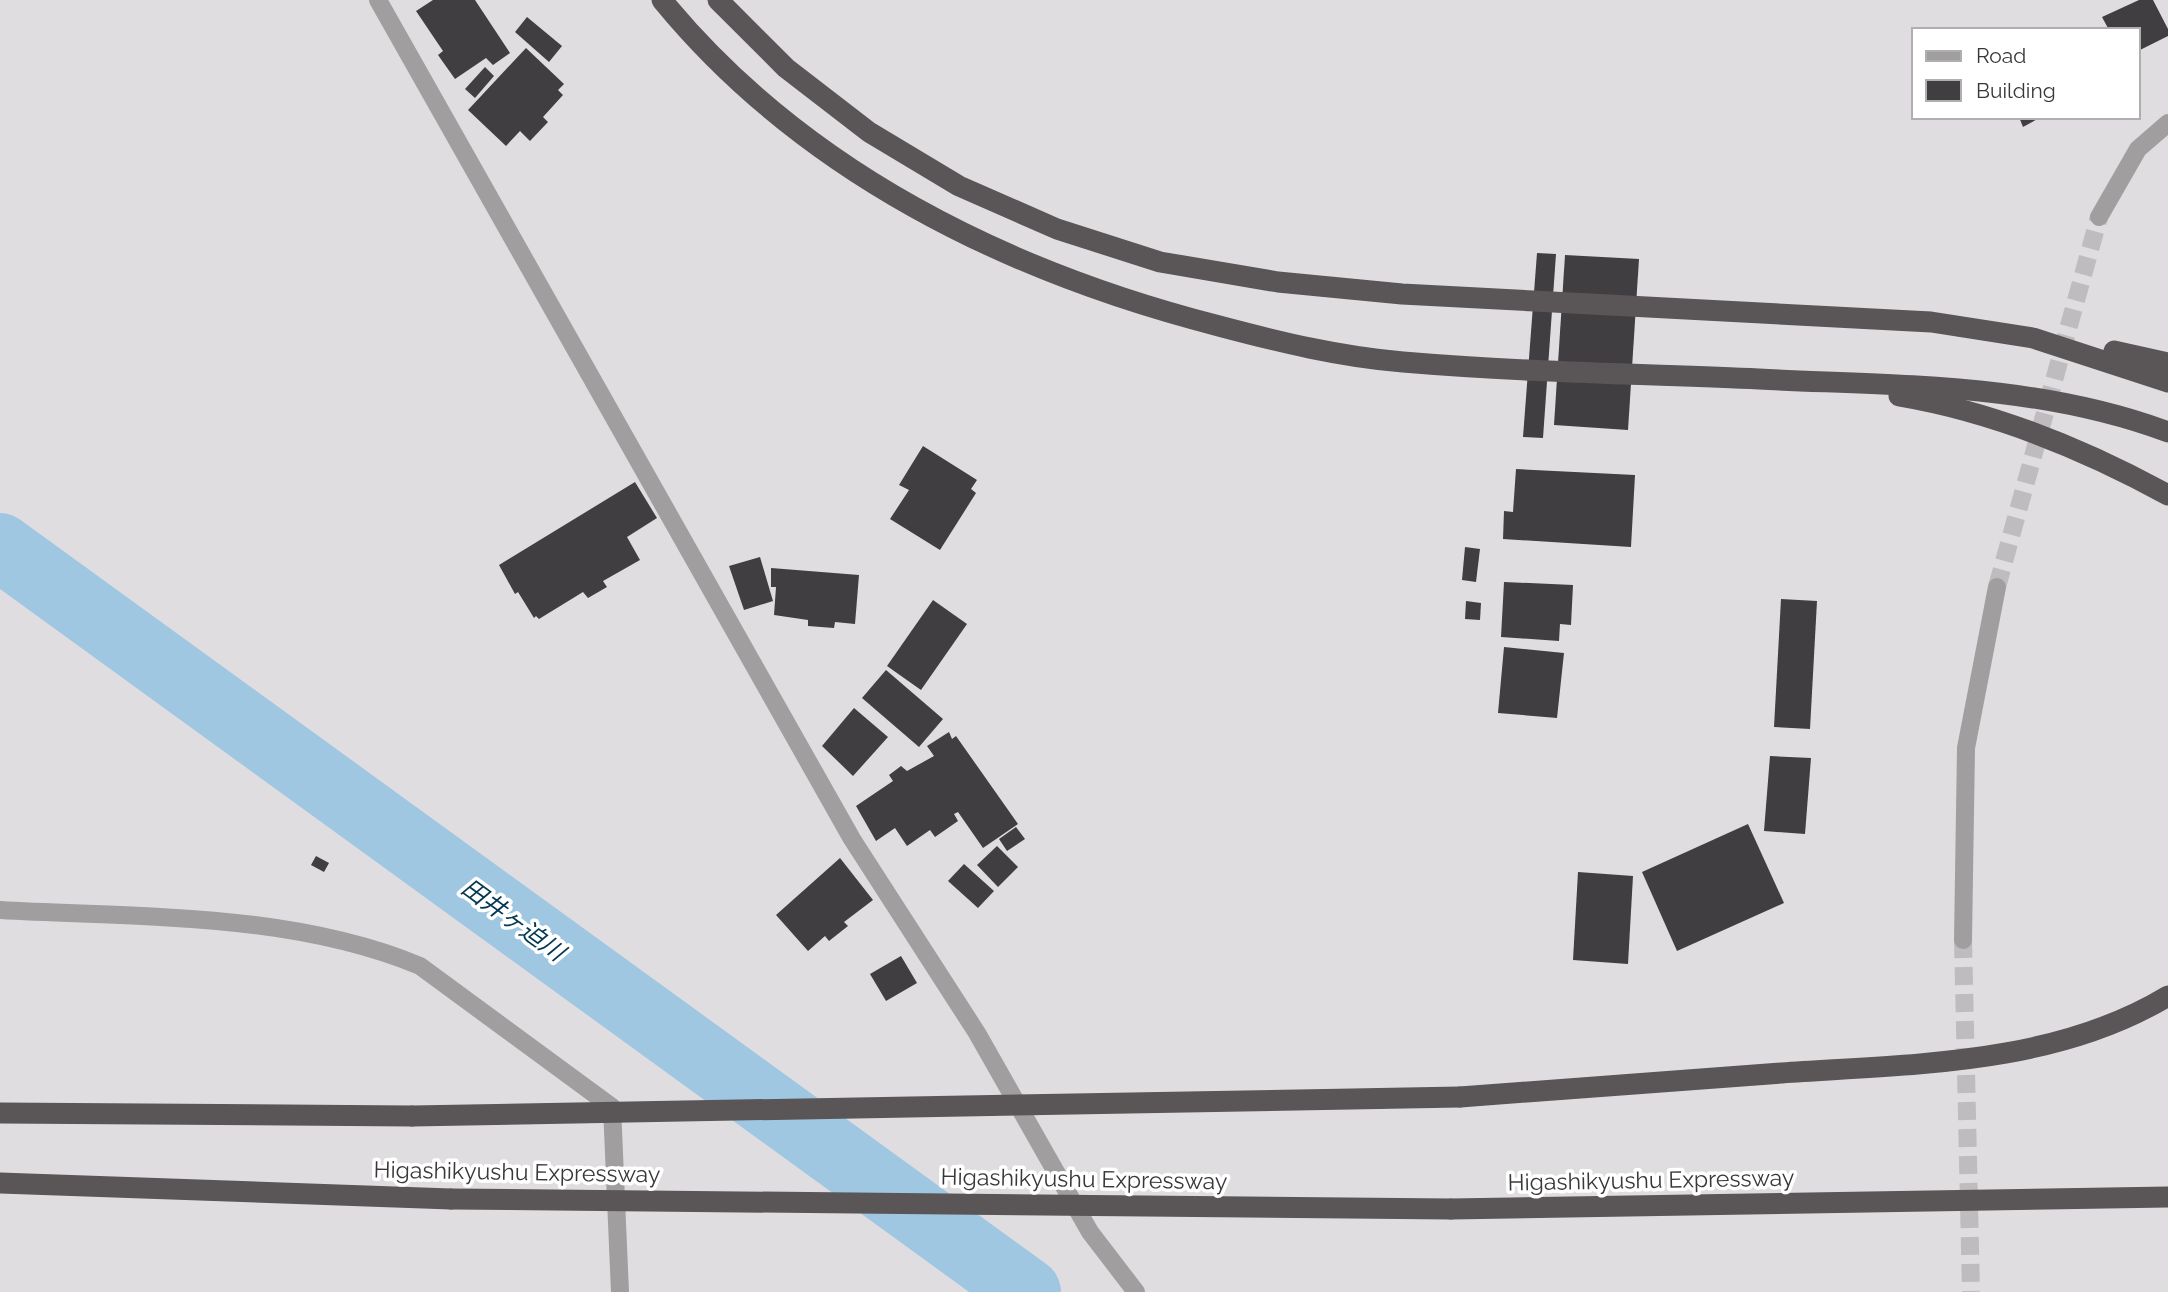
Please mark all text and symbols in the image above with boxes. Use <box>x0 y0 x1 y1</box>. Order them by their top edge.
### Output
legend <box>1912 28 2140 119</box>
text: Road <box>1976 43 2026 68</box>
text: Building <box>1976 78 2056 103</box>
water label: 田井ヶ迫川 <box>456 873 573 968</box>
street label: Higashikyushu Expressway <box>373 1156 661 1187</box>
street label: Higashikyushu Expressway <box>940 1163 1228 1194</box>
street label: Higashikyushu Expressway <box>1507 1164 1795 1195</box>

